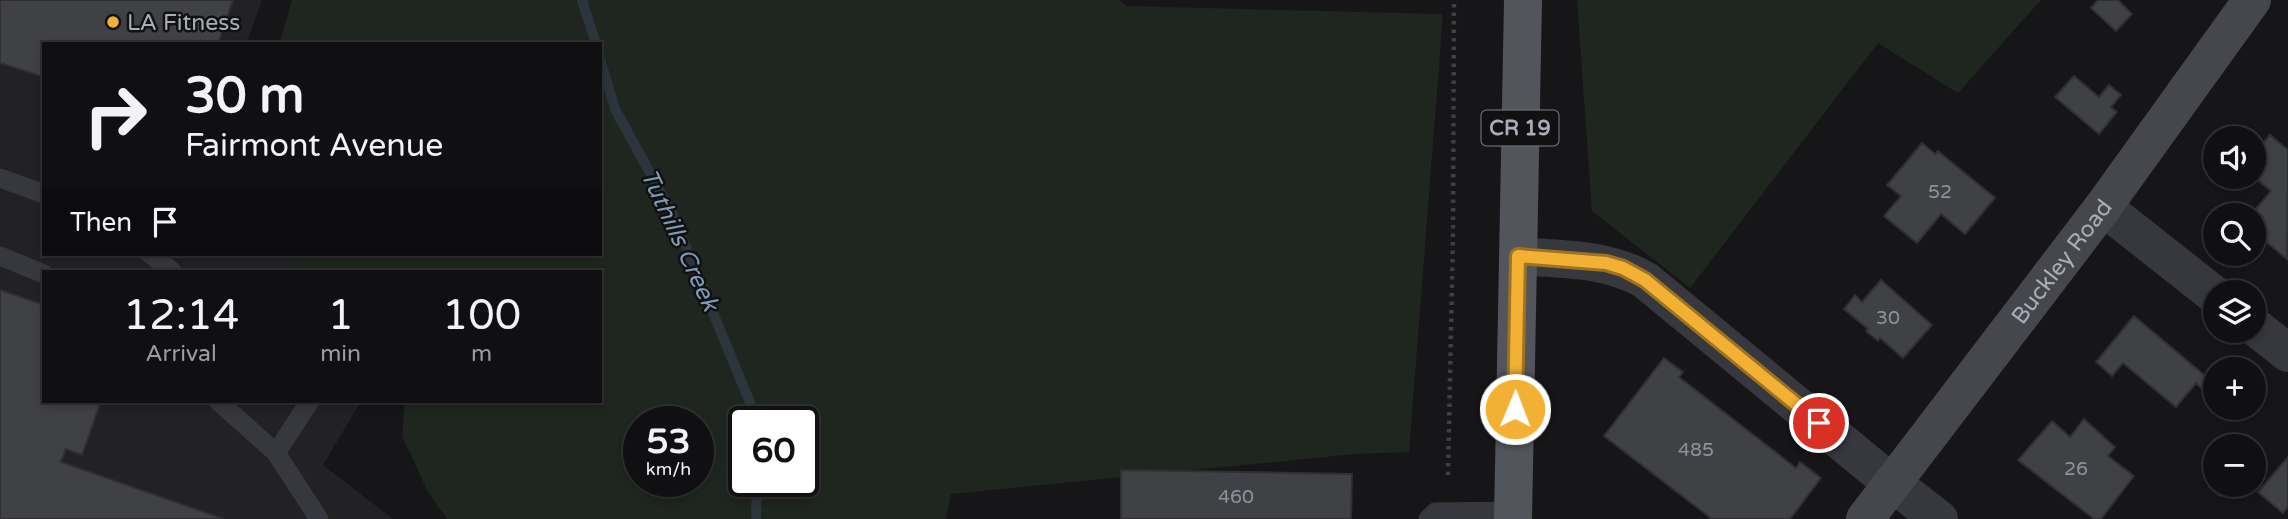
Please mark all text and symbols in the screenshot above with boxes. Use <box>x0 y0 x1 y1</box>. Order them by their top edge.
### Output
place label: LA Fitness <box>127 9 240 37</box>
marker: LA Fitness <box>105 14 121 30</box>
text: 30 m <box>185 67 304 126</box>
icon: right <box>70 70 161 161</box>
road number: CR 19 <box>1482 110 1558 146</box>
map controls <box>2203 126 2266 497</box>
button: sound <box>2203 126 2266 189</box>
text: Fairmont Avenue <box>185 127 443 165</box>
water label: Tuthills Creek <box>634 165 726 317</box>
house number: 52 <box>1928 181 1952 203</box>
street label: Buckley Road <box>2006 194 2119 330</box>
icon: arrive <box>146 203 184 241</box>
button: search <box>2203 203 2266 266</box>
text: Then <box>70 207 132 238</box>
button: layers <box>2203 280 2266 343</box>
text: 12:14 <box>123 290 239 341</box>
text: 1 <box>327 290 354 341</box>
text: 100 <box>442 290 521 341</box>
house number: 30 <box>1876 307 1900 329</box>
text: Arrival <box>146 340 217 368</box>
text: min <box>320 340 361 368</box>
text: m <box>471 340 492 368</box>
button: + <box>2203 357 2266 420</box>
position arrow <box>1478 372 1552 446</box>
pin <box>1789 393 1849 453</box>
icon: arrive <box>1800 404 1838 442</box>
speed limit sign: 60 <box>728 406 819 497</box>
text: 53 <box>647 421 690 463</box>
button: − <box>2203 434 2266 497</box>
house number: 485 <box>1678 439 1714 461</box>
text: km/h <box>646 458 691 480</box>
house number: 26 <box>2064 458 2088 480</box>
house number: 460 <box>1218 486 1254 508</box>

